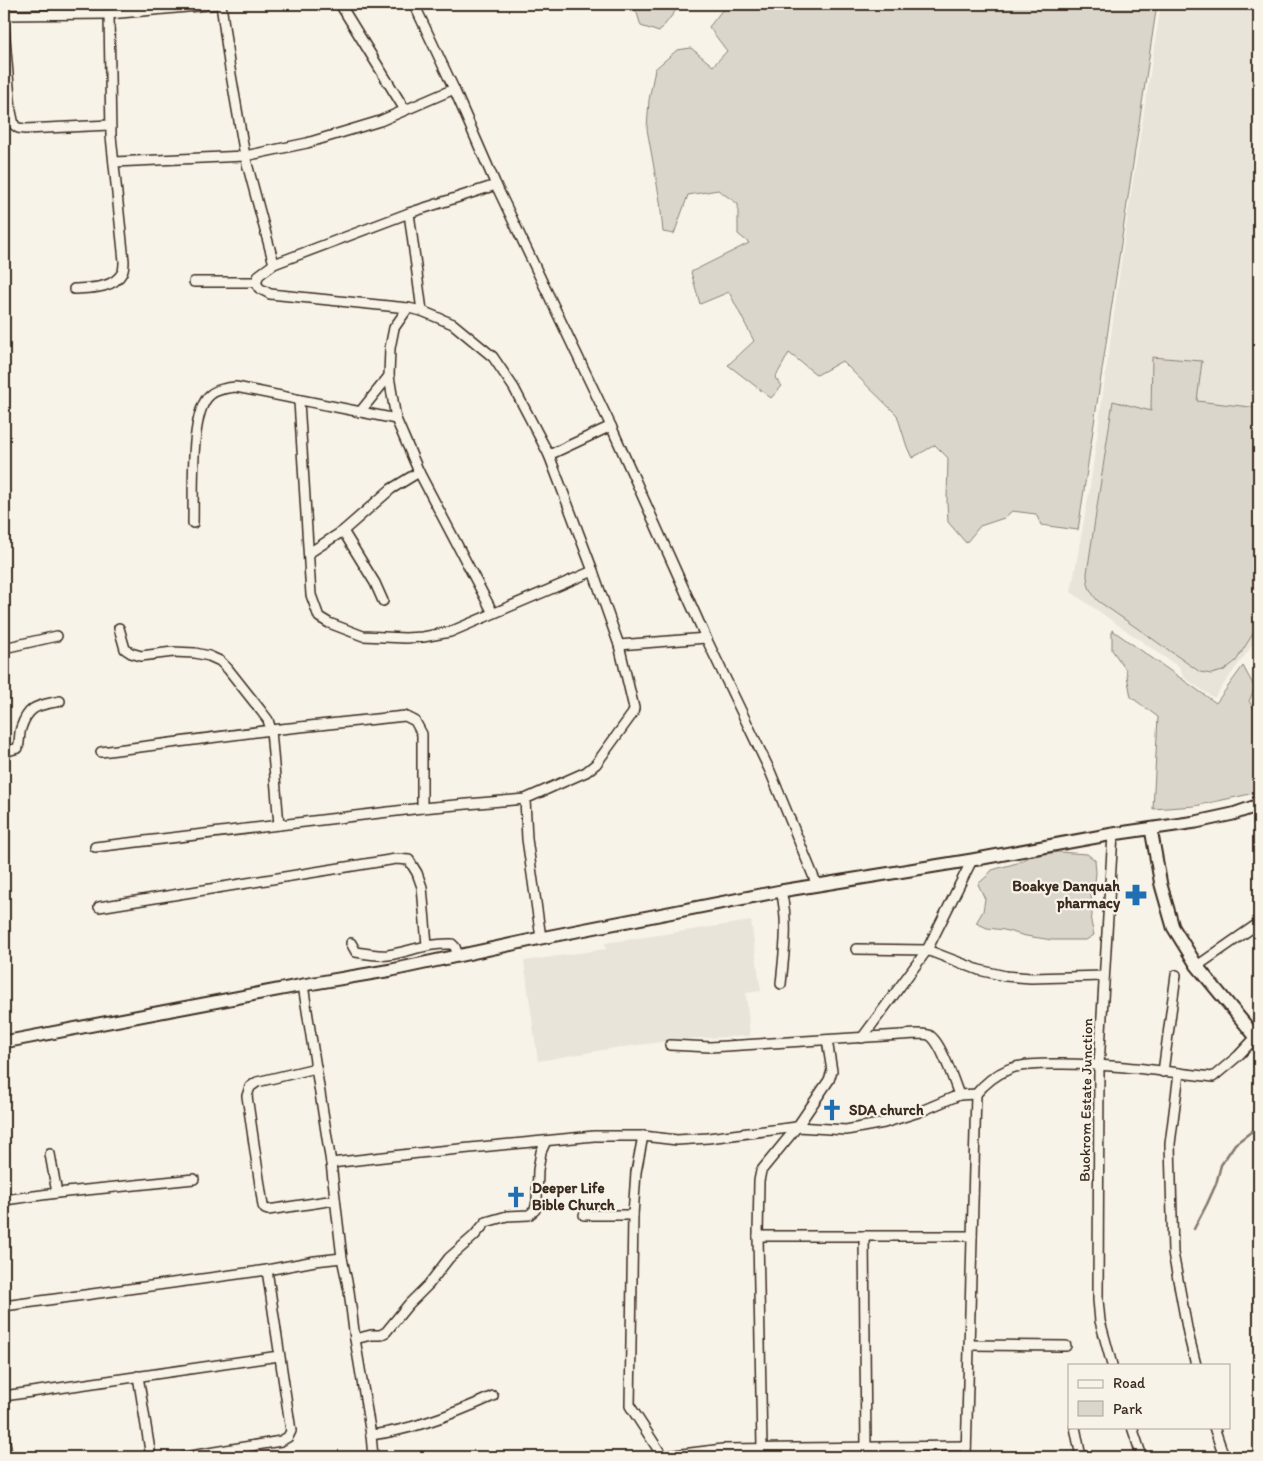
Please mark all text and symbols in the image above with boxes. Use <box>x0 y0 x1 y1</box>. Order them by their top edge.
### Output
place label: Boakye Danquah pharmacy <box>1012 877 1121 913</box>
pharmacy icon: Boakye Danquah pharmacy <box>1123 882 1149 908</box>
street label: Buokrom Estate Junction <box>1076 1017 1096 1182</box>
church icon: SDA church <box>819 1097 845 1123</box>
place label: SDA church <box>849 1101 924 1119</box>
place label: Deeper Life Bible Church <box>532 1179 616 1214</box>
church icon: Deeper Life Bible Church <box>503 1184 529 1210</box>
legend <box>1068 1364 1230 1428</box>
text: Road <box>1113 1374 1146 1392</box>
text: Park <box>1113 1400 1143 1418</box>

